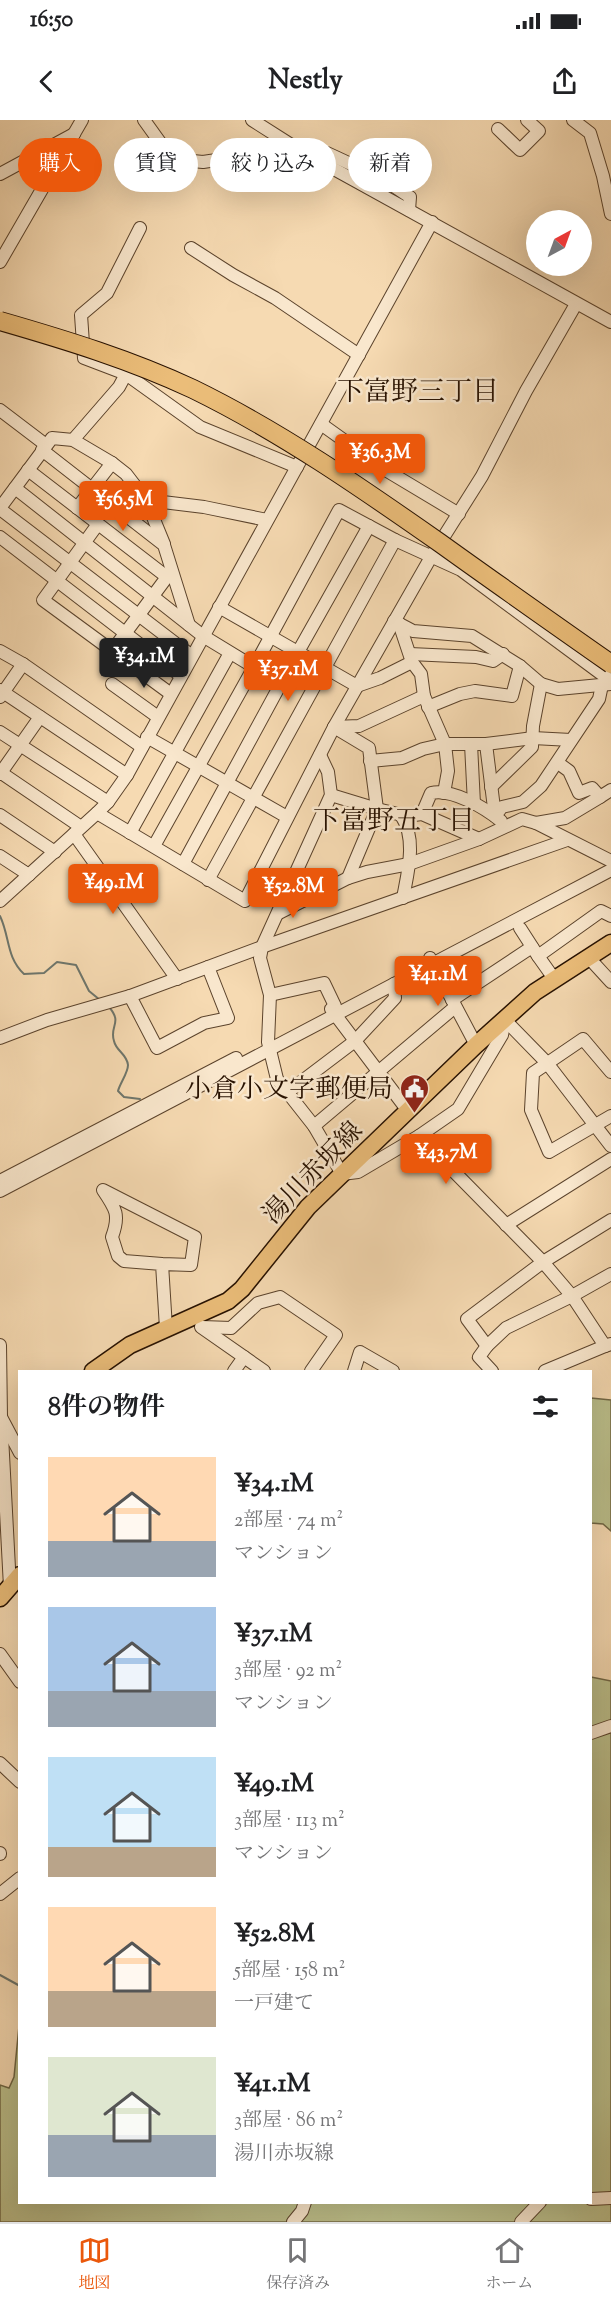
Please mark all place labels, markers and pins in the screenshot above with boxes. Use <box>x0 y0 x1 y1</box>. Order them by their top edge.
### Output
pin: ¥36.3M <box>331 434 429 485</box>
pin: ¥56.5M <box>74 481 172 532</box>
pin: ¥34.1M <box>95 638 193 689</box>
pin: ¥37.1M <box>239 651 337 702</box>
pin: ¥49.1M <box>64 864 162 915</box>
pin: ¥52.8M <box>244 868 342 919</box>
pin: ¥41.1M <box>389 956 487 1007</box>
place label: 小倉小文字郵便局 <box>185 1072 393 1109</box>
public building icon: 小倉小文字郵便局 <box>398 1072 430 1114</box>
pin: ¥43.7M <box>397 1134 495 1185</box>

